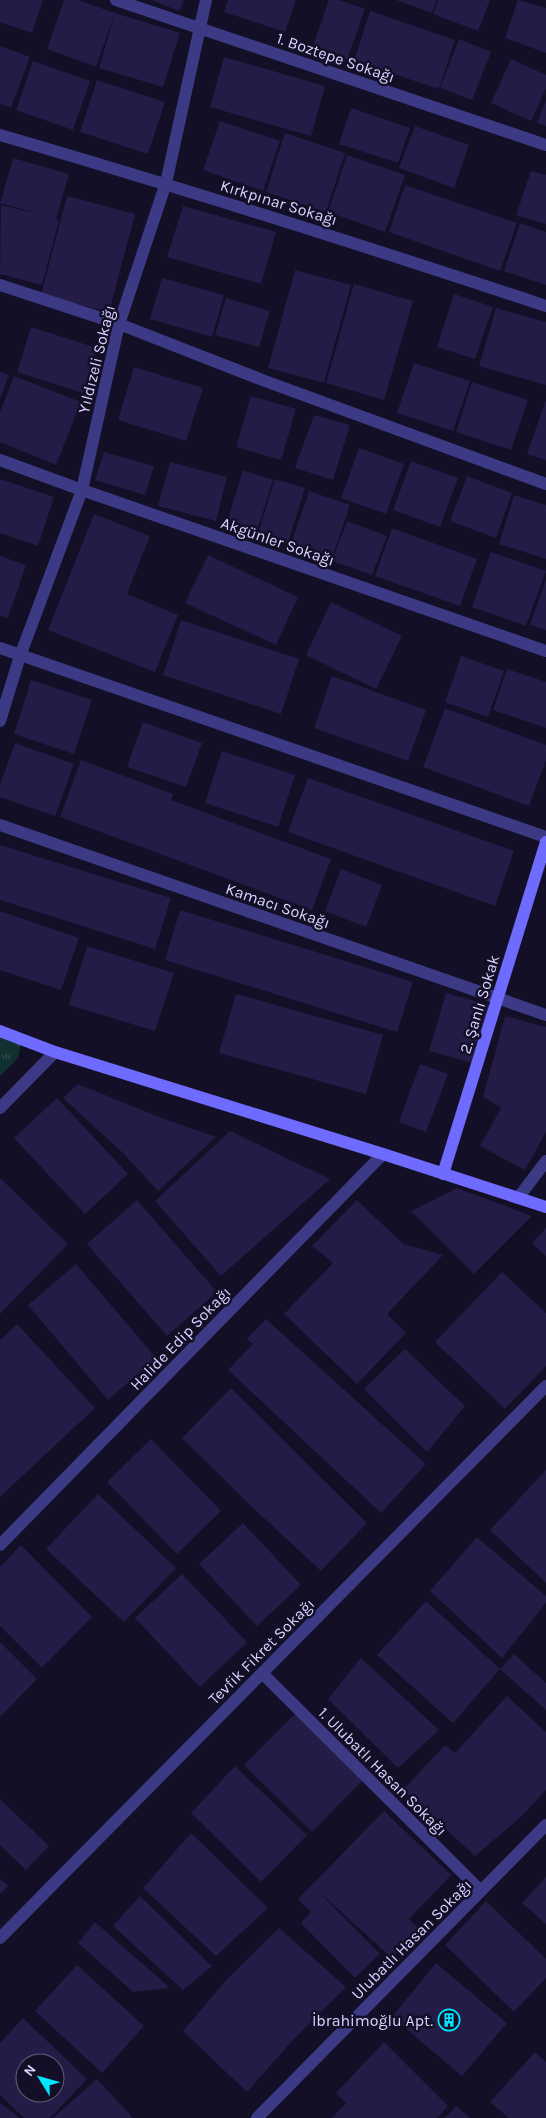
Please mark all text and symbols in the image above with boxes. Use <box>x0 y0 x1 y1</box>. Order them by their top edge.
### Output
street label: 1. Boztepe Sokağı <box>274 28 397 87</box>
street label: Kırkpınar Sokağı <box>218 176 340 229</box>
street label: Yıldızeli Sokağı <box>74 303 119 415</box>
street label: Akgünler Sokağı <box>219 513 337 570</box>
street label: Kamacı Sokağı <box>223 879 333 932</box>
street label: 2. Şanlı Sokak <box>455 952 504 1056</box>
street label: Halide Edip Sokağı <box>126 1283 235 1394</box>
street label: Tevfik Fikret Sokağı <box>204 1594 318 1708</box>
street label: 1. Ulubatlı Hasan Sokağı <box>314 1703 451 1840</box>
street label: Ulubatlı Hasan Sokağı <box>347 1875 475 2003</box>
building icon: İbrahimoğlu Apt. <box>437 2008 461 2032</box>
place label: İbrahimoğlu Apt. <box>312 2011 433 2030</box>
north arrow <box>15 2053 65 2103</box>
text: N <box>20 2061 40 2080</box>

